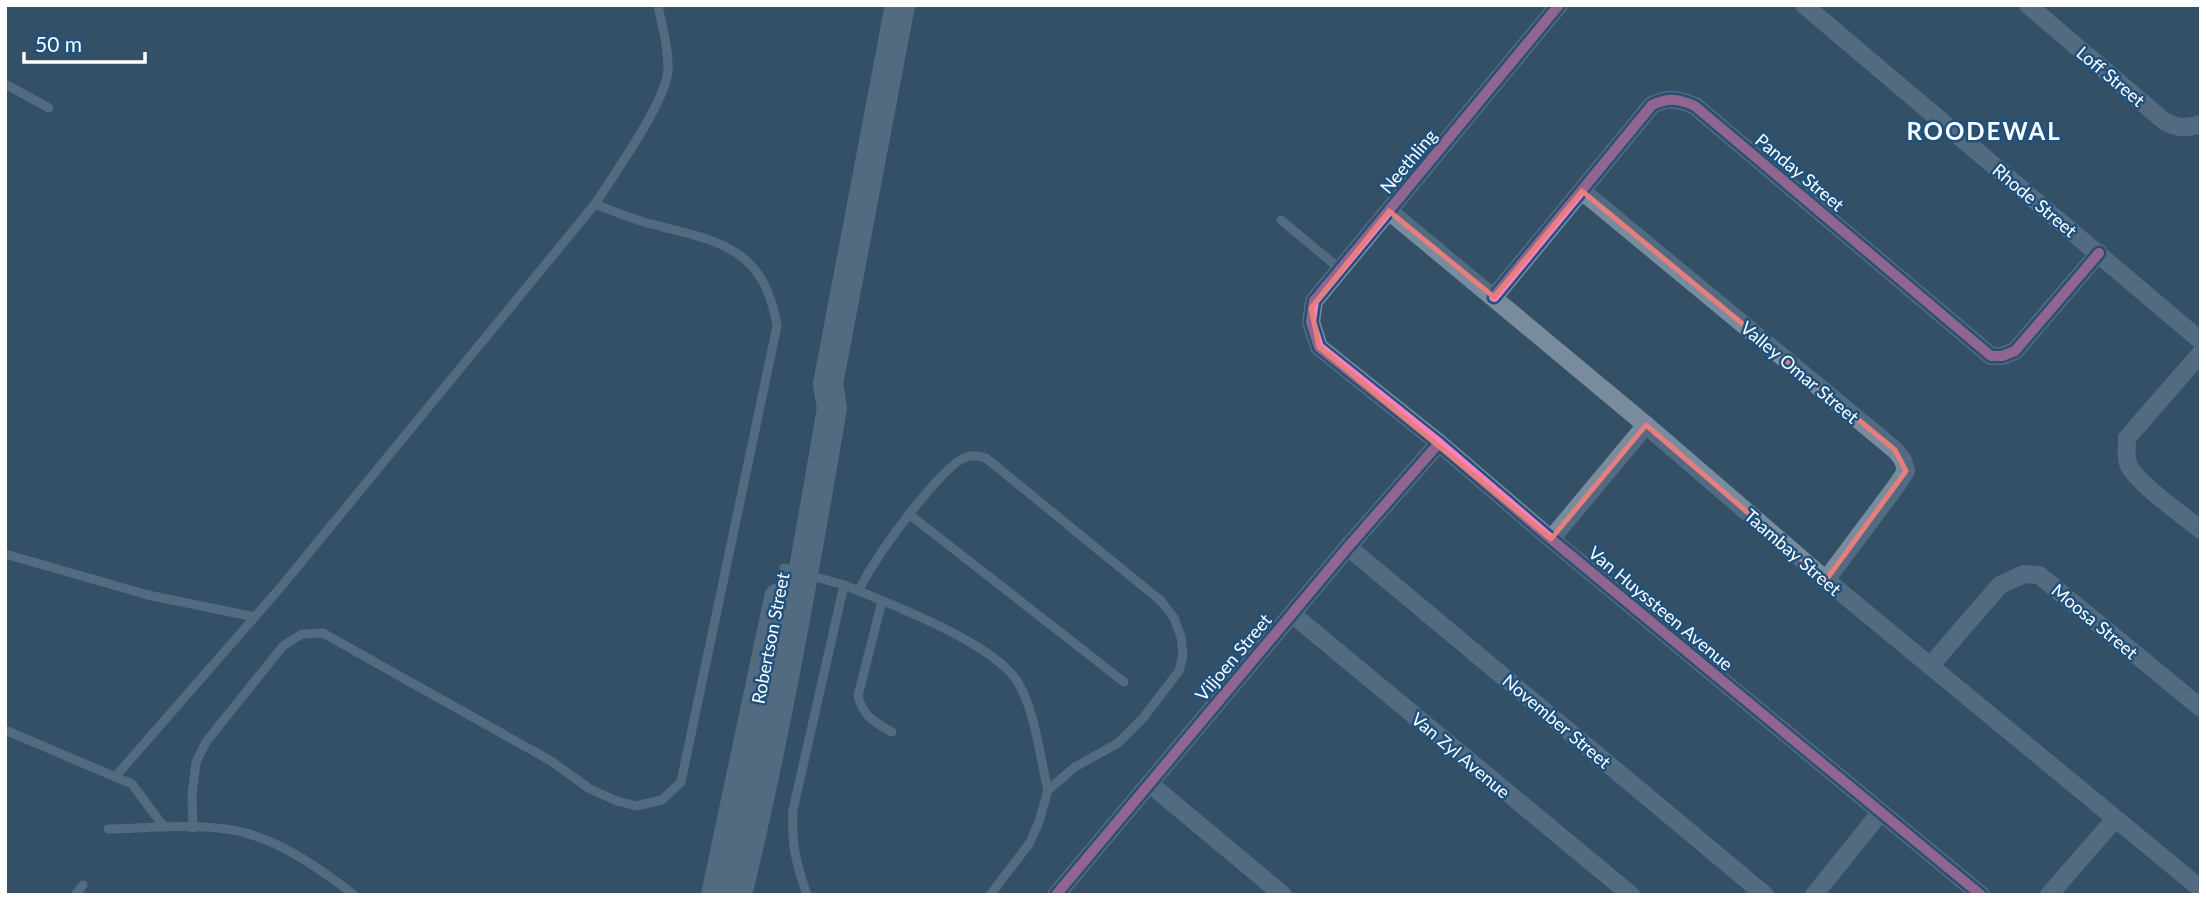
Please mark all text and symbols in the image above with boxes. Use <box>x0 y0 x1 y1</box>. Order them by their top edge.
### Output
scale bar <box>24 21 145 65</box>
text: 50 m <box>35 31 82 56</box>
street label: Loff Street <box>2072 41 2150 111</box>
district label: ROODEWAL <box>1906 116 2062 145</box>
street label: Neethling <box>1375 124 1441 198</box>
street label: Panday Street <box>1751 128 1849 216</box>
street label: Rhode Street <box>1988 158 2082 242</box>
street label: Valley Omar Street <box>1737 316 1864 428</box>
street label: Taambay Street <box>1740 504 1846 600</box>
street label: Van Huyssteen Avenue <box>1584 541 1738 675</box>
street label: Robertson Street <box>746 570 794 706</box>
street label: Moosa Street <box>2047 579 2143 664</box>
street label: Viljoen Street <box>1190 609 1276 705</box>
street label: November Street <box>1498 669 1616 773</box>
street label: Van Zyl Avenue <box>1407 707 1515 803</box>

